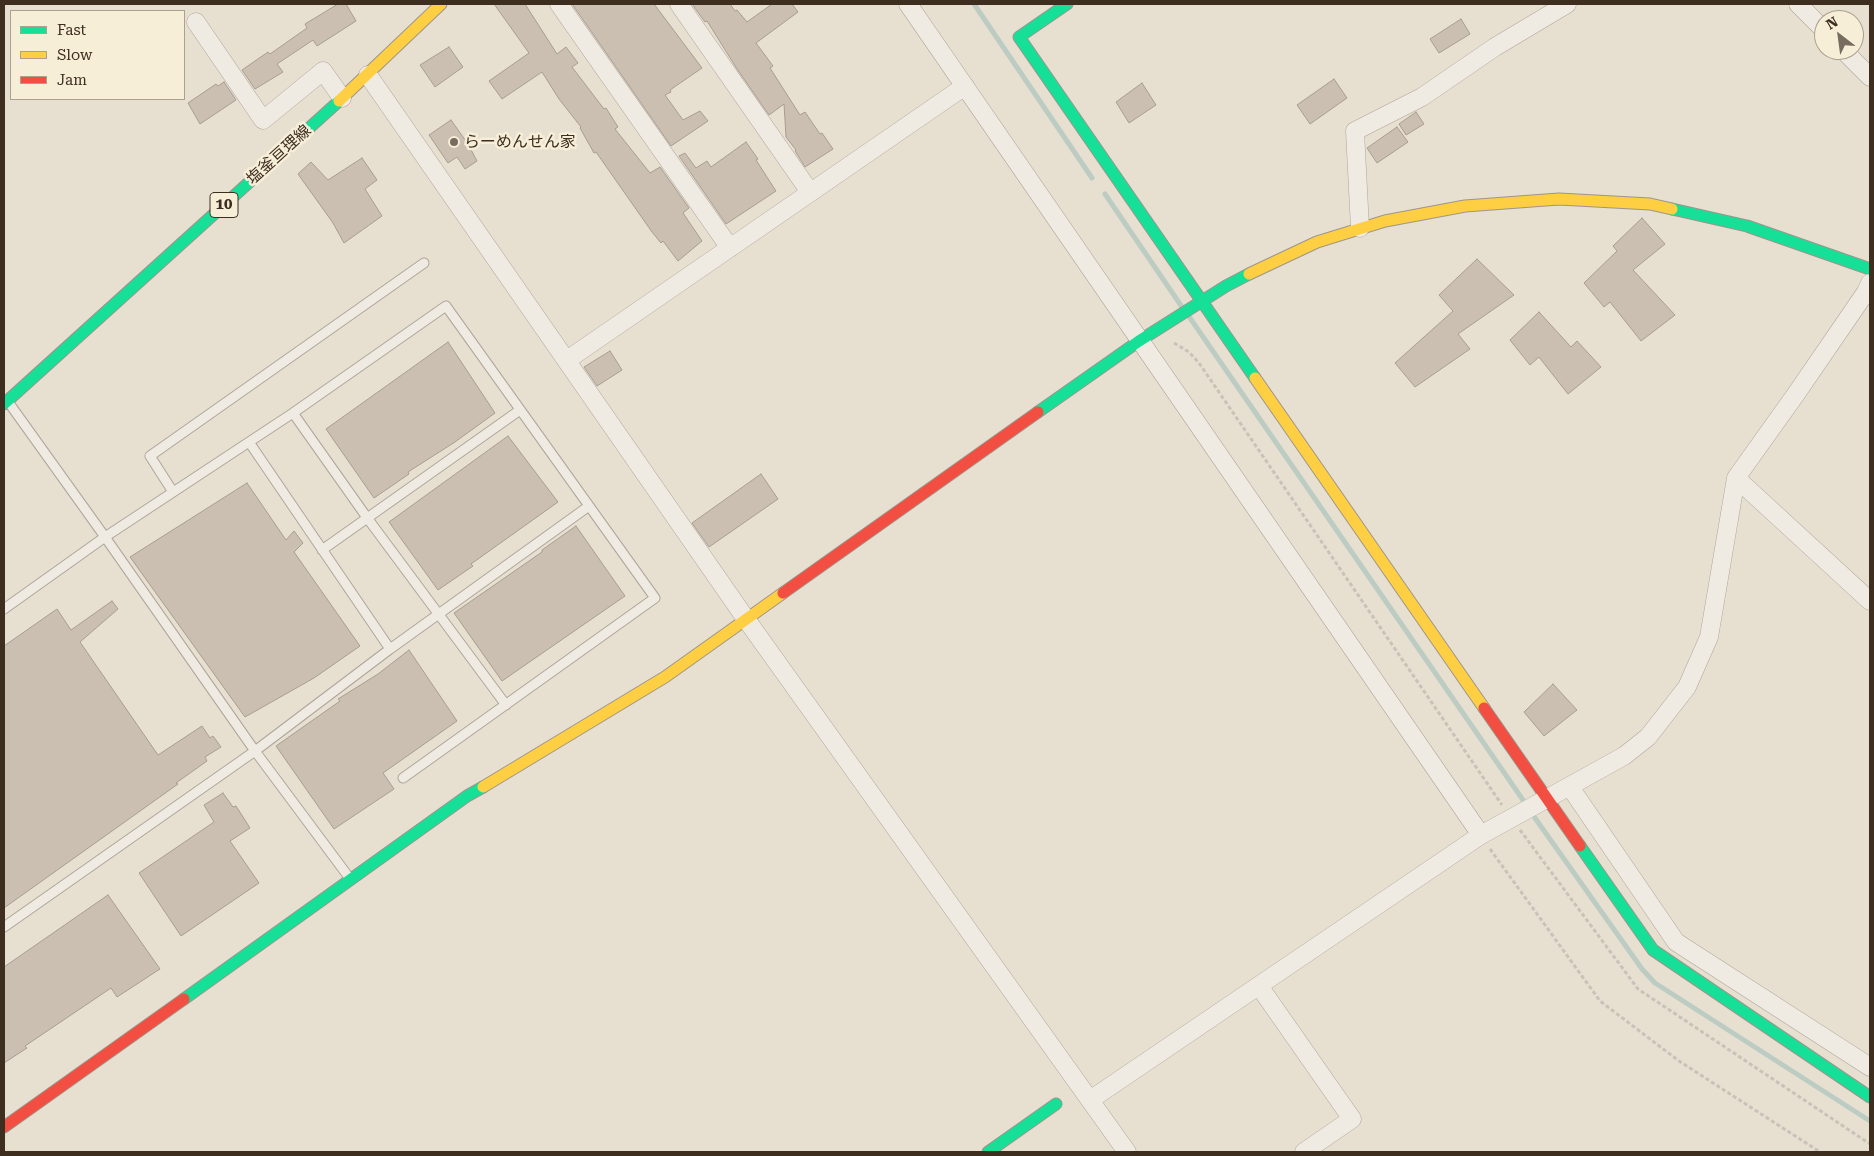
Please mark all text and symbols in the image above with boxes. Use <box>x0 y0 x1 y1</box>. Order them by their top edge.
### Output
legend <box>10 10 185 100</box>
north arrow <box>1814 10 1864 60</box>
text: N <box>1823 13 1841 32</box>
text: Fast <box>57 21 86 39</box>
text: Slow <box>57 46 92 64</box>
text: Jam <box>57 71 87 89</box>
street label: 塩釜亘理線 <box>243 121 315 189</box>
place label: らーめんせん家 <box>464 132 576 152</box>
marker: らーめんせん家 <box>448 136 460 148</box>
road number: 10 <box>210 192 238 218</box>

